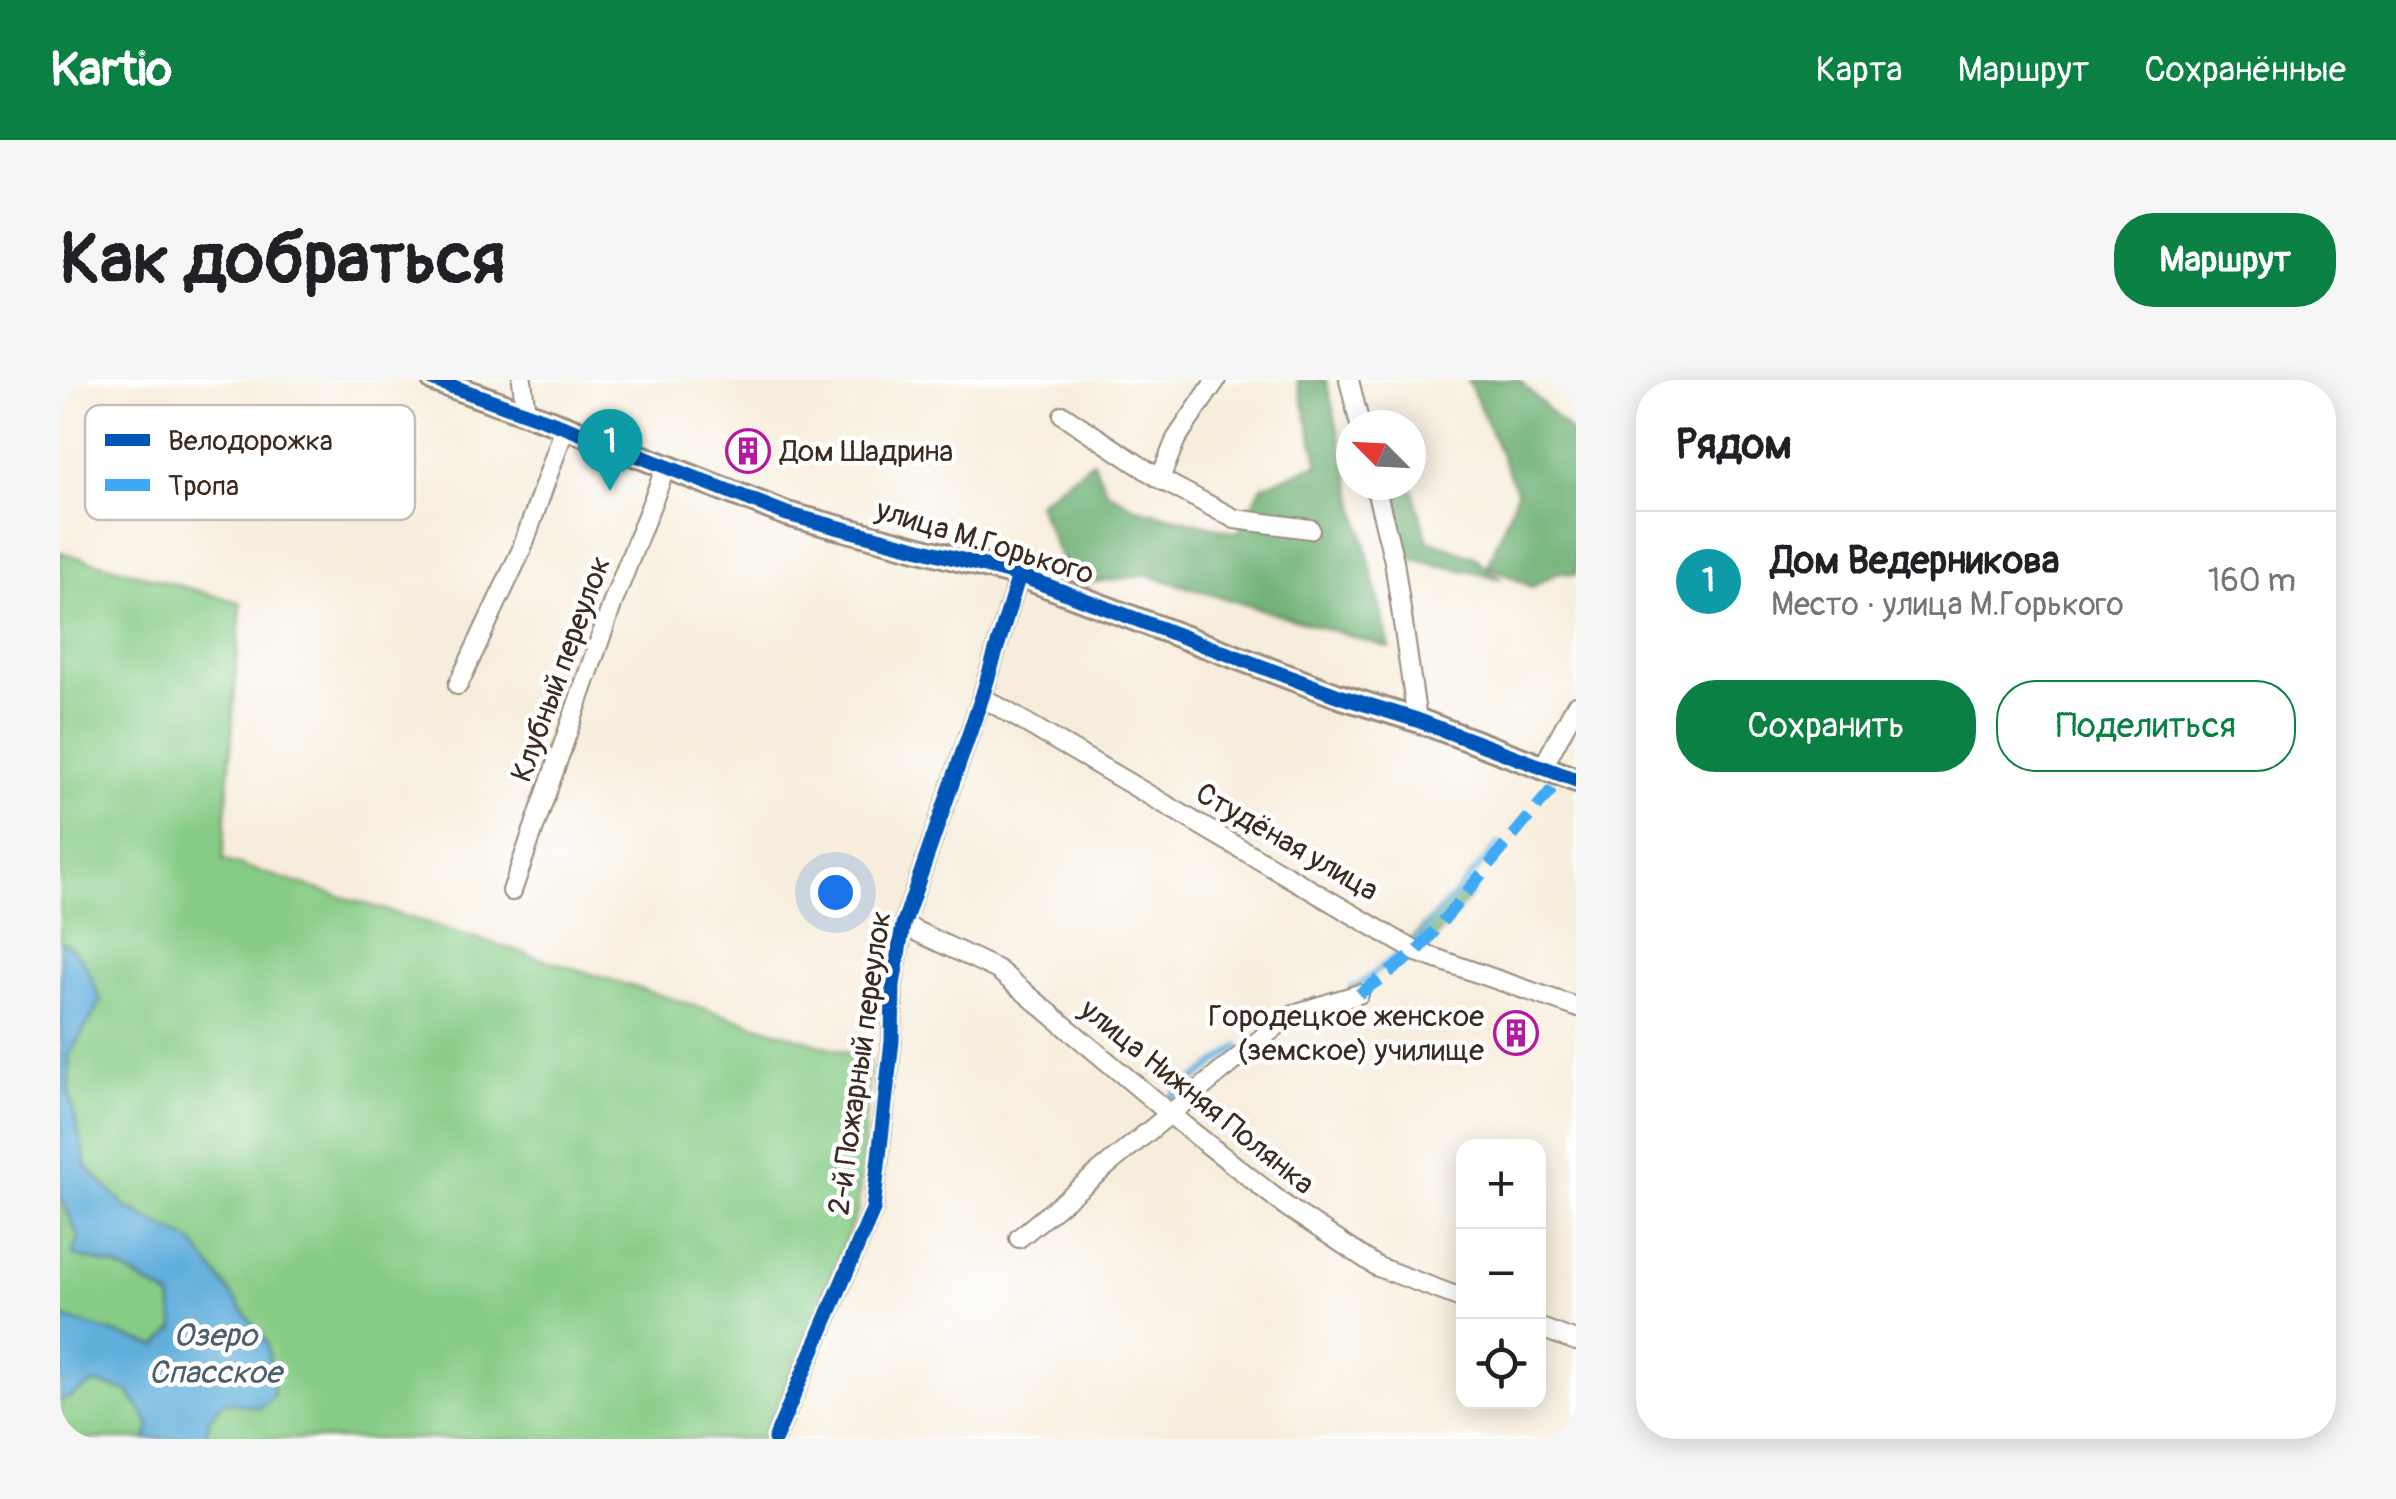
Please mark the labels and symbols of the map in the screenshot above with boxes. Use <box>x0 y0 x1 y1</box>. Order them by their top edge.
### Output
legend <box>85 405 415 520</box>
pin: 1 <box>578 408 642 491</box>
north arrow <box>1336 410 1426 500</box>
text: Велодорожка <box>168 424 333 459</box>
building icon: Дом Шадрина <box>725 428 771 474</box>
place label: Дом Шадрина <box>779 433 953 470</box>
text: Тропа <box>168 469 239 504</box>
street label: улица М.Горького <box>871 491 1098 593</box>
street label: Клубный переулок <box>503 551 619 787</box>
street label: Студёная улица <box>1189 775 1385 909</box>
your location <box>810 867 861 918</box>
street label: 2-й Пожарный переулок <box>820 909 900 1217</box>
street label: улица Нижняя Полянка <box>1072 990 1322 1203</box>
place label: Городецкое женское (земское) училище <box>1208 998 1484 1069</box>
building icon: Городецкое женское (земское) училище <box>1493 1010 1539 1056</box>
water label: Озеро Спасское <box>149 1316 285 1393</box>

